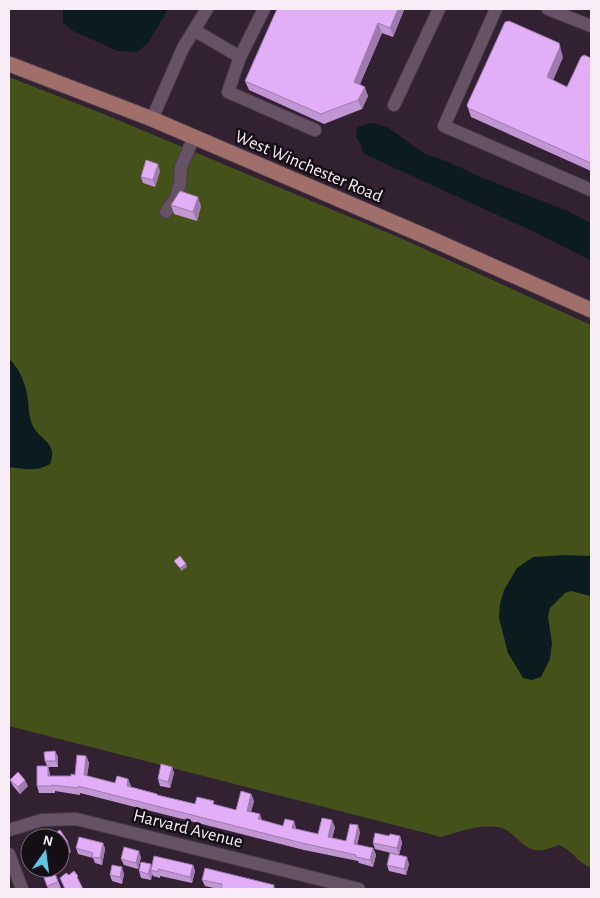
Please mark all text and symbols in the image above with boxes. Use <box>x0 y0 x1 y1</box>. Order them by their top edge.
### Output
street label: West Winchester Road <box>232 128 385 206</box>
street label: Harvard Avenue <box>131 807 244 851</box>
north arrow <box>20 828 70 878</box>
text: N <box>41 833 54 849</box>

